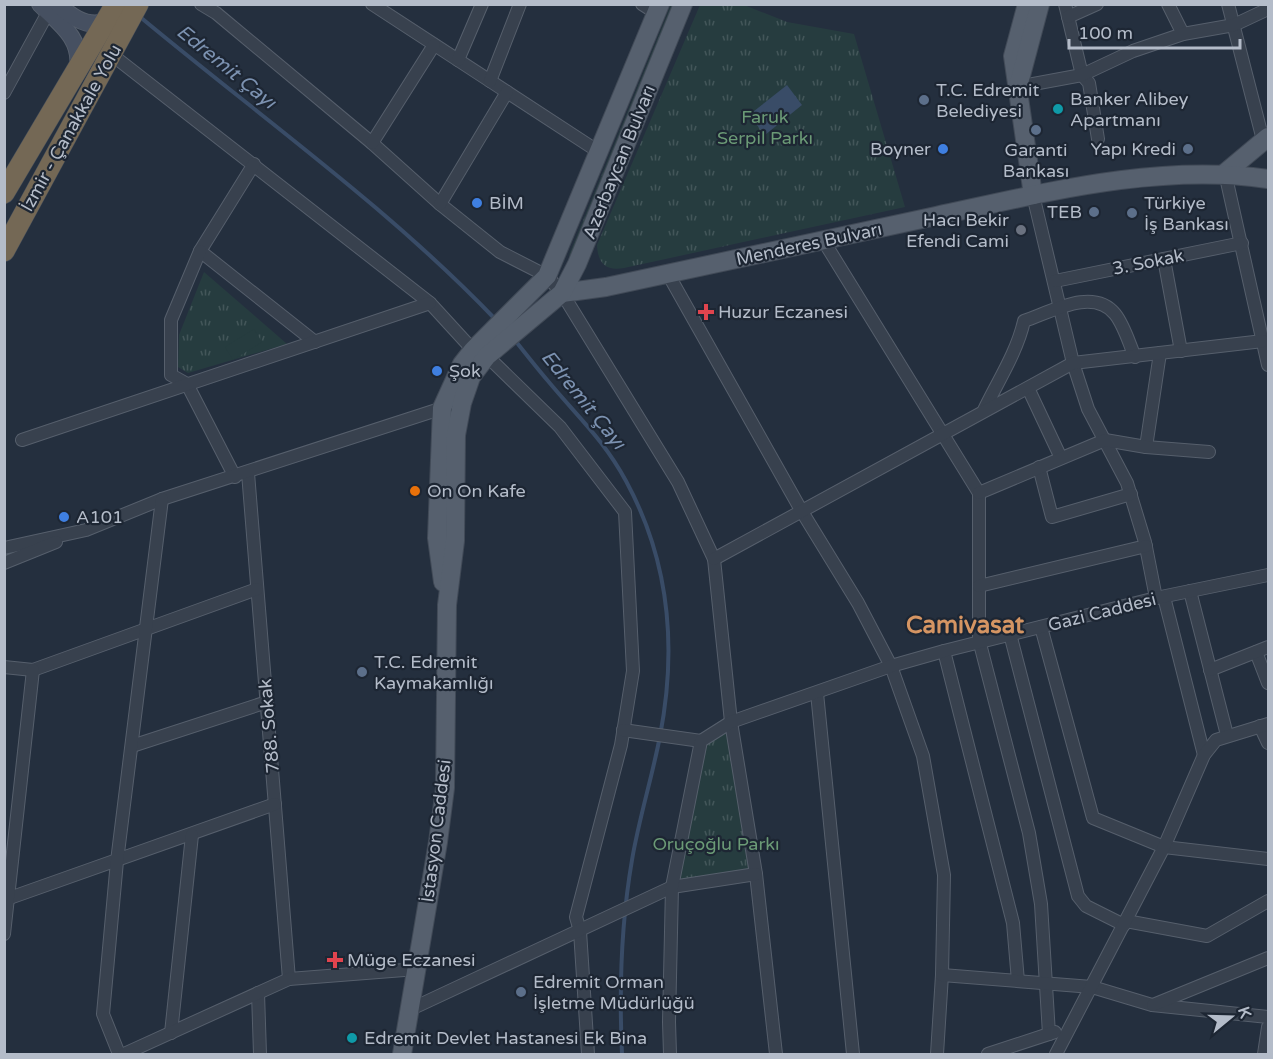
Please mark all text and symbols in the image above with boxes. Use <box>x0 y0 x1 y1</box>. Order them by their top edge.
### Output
scale bar <box>1069 12 1240 50</box>
water label: Edremit Çayı <box>172 20 281 115</box>
text: 100 m <box>1078 22 1133 44</box>
street label: İzmir - Çanakkale Yolu <box>16 41 126 215</box>
place label: T.C. Edremit Belediyesi <box>936 79 1040 122</box>
street label: Azerbaycan Bulvarı <box>578 82 660 242</box>
place label: Banker Alibey Apartmanı <box>1070 88 1189 131</box>
marker: T.C. Edremit Belediyesi <box>917 93 931 107</box>
marker: Banker Alibey Apartmanı <box>1051 102 1065 116</box>
park label: Faruk Serpil Parkı <box>717 106 813 149</box>
marker: Garanti Bankası <box>1029 123 1043 137</box>
place label: Boyner <box>870 138 931 160</box>
place label: Yapı Kredi <box>1091 138 1176 160</box>
place label: Garanti Bankası <box>1003 139 1069 182</box>
marker: Boyner <box>936 142 950 156</box>
marker: Yapı Kredi <box>1181 142 1195 156</box>
place label: BİM <box>489 192 524 214</box>
place label: Türkiye İş Bankası <box>1144 192 1229 235</box>
marker: BİM <box>470 196 484 210</box>
place label: TEB <box>1047 201 1082 223</box>
marker: TEB <box>1087 205 1101 219</box>
marker: Türkiye İş Bankası <box>1125 206 1139 220</box>
place label: Hacı Bekir Efendi Cami <box>906 209 1009 252</box>
street label: Menderes Bulvarı <box>734 218 884 270</box>
marker: Hacı Bekir Efendi Cami <box>1014 223 1028 237</box>
street label: 3. Sokak <box>1110 244 1186 280</box>
place label: Huzur Eczanesi <box>718 301 848 323</box>
marker: Huzur Eczanesi <box>699 305 713 319</box>
water label: Edremit Çayı <box>536 346 631 455</box>
place label: Şok <box>449 360 481 382</box>
marker: Şok <box>430 364 444 378</box>
place label: On On Kafe <box>427 480 526 502</box>
marker: On On Kafe <box>408 484 422 498</box>
place label: A101 <box>76 506 123 528</box>
marker: A101 <box>57 510 71 524</box>
street label: Gazi Caddesi <box>1046 588 1158 636</box>
district label: Camivasat <box>906 611 1025 640</box>
place label: T.C. Edremit Kaymakamlığı <box>374 651 493 694</box>
marker: T.C. Edremit Kaymakamlığı <box>355 665 369 679</box>
street label: 788. Sokak <box>254 678 284 774</box>
street label: İstasyon Caddesi <box>416 758 456 904</box>
park label: Oruçoğlu Parkı <box>652 833 780 855</box>
place label: Müge Eczanesi <box>347 949 476 971</box>
marker: Müge Eczanesi <box>328 953 342 967</box>
place label: Edremit Orman İşletme Müdürlüğü <box>533 971 695 1014</box>
marker: Edremit Orman İşletme Müdürlüğü <box>514 985 528 999</box>
north arrow <box>1201 987 1261 1047</box>
text: K <box>1233 1004 1256 1021</box>
place label: Edremit Devlet Hastanesi Ek Bina <box>364 1027 647 1049</box>
marker: Edremit Devlet Hastanesi Ek Bina <box>345 1031 359 1045</box>

